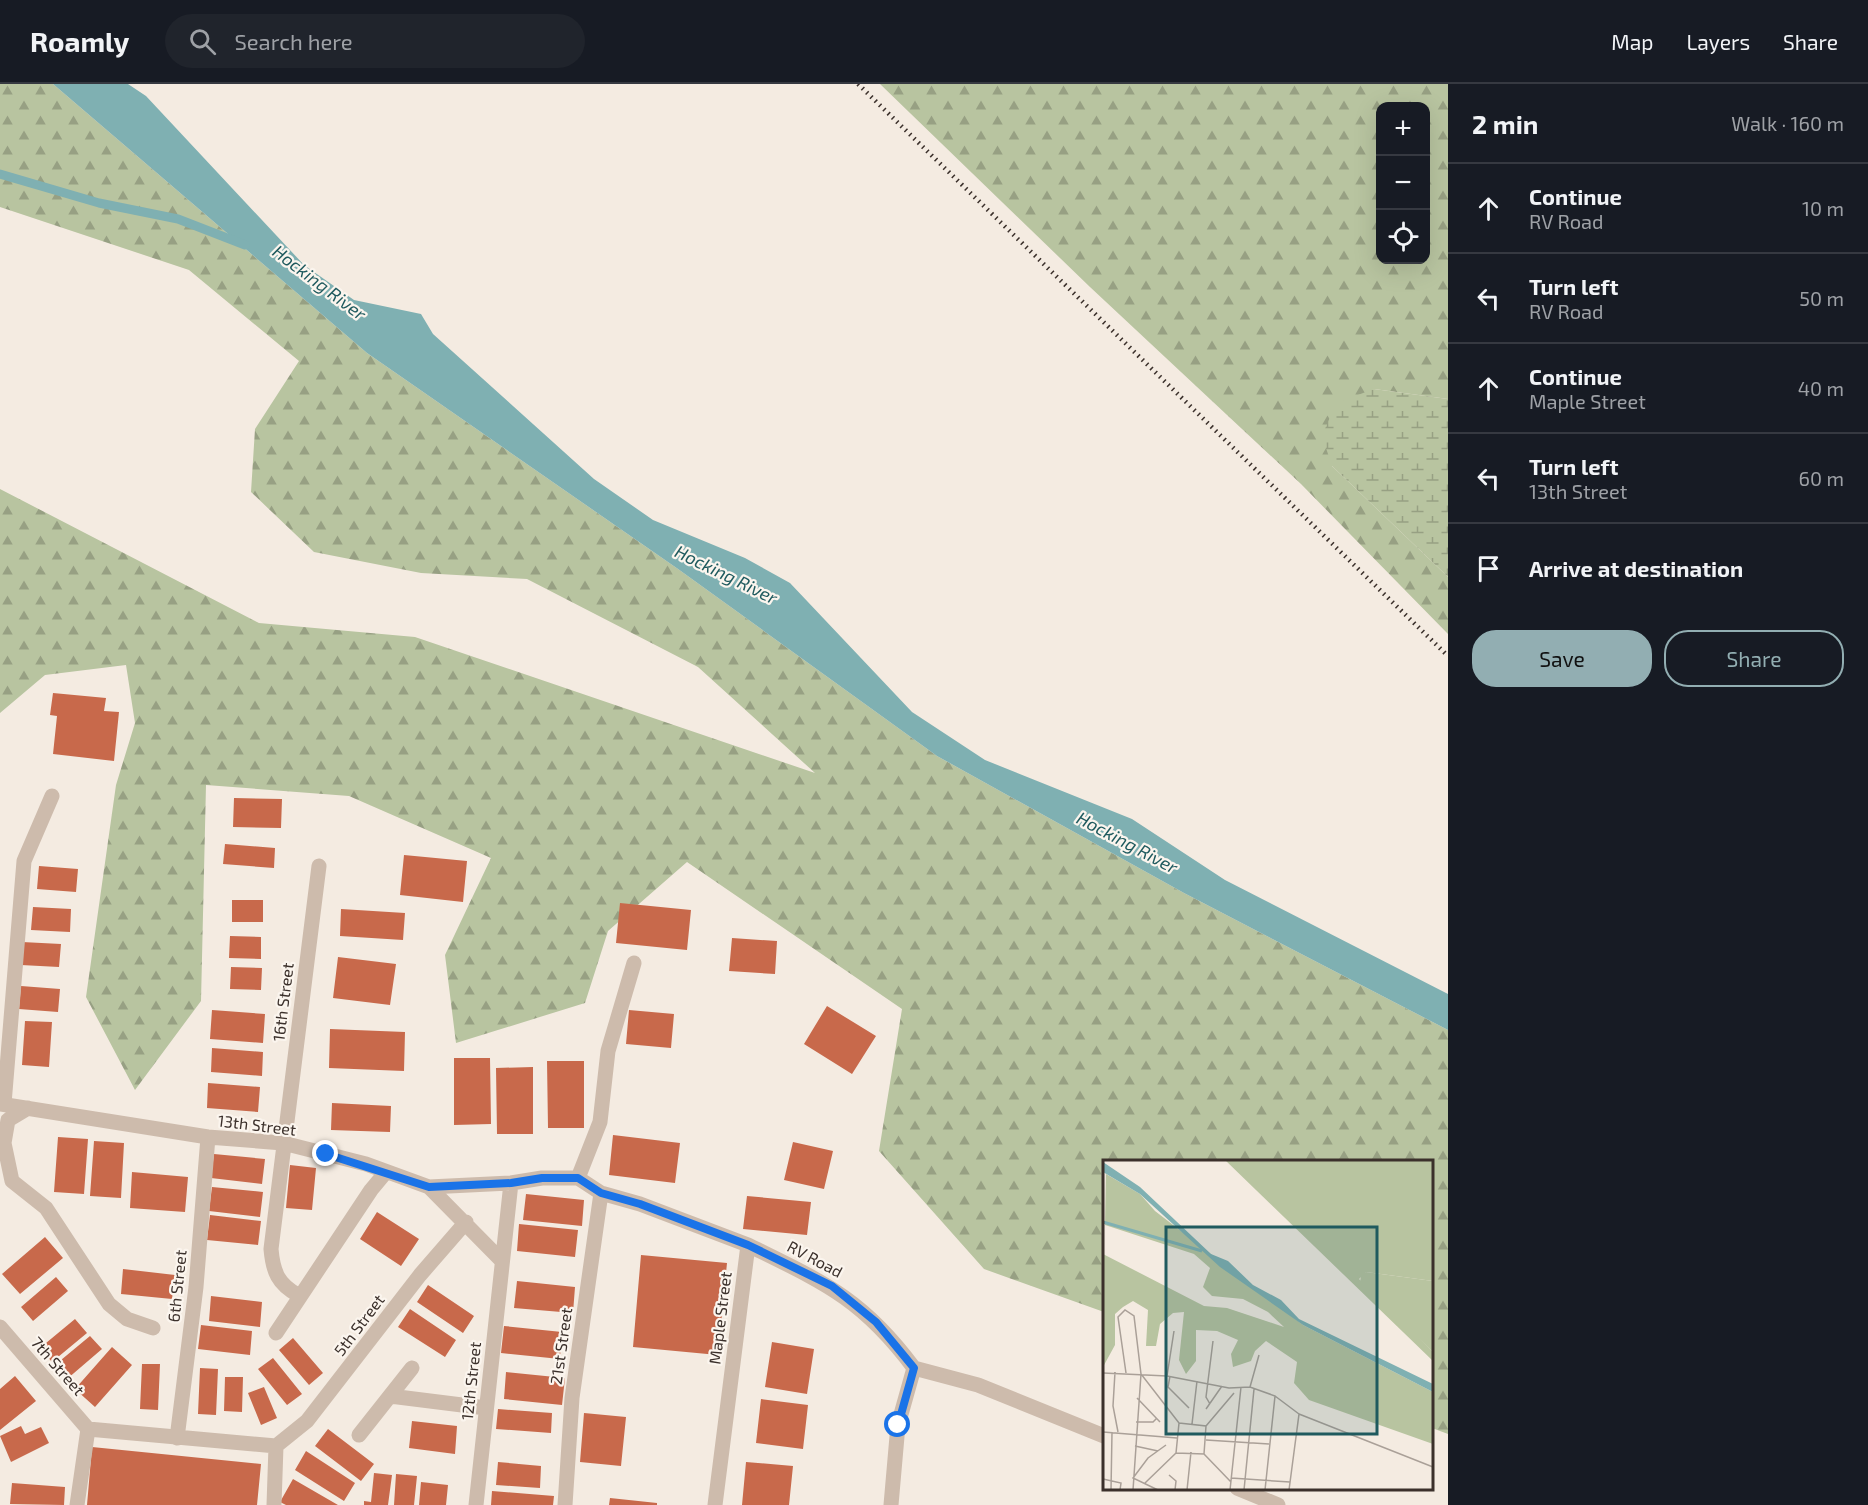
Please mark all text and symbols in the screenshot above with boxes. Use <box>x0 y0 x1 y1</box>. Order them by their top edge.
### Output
search box <box>165 14 585 68</box>
text: Roamly <box>30 24 129 58</box>
icon: search <box>186 25 219 58</box>
text: Search here <box>234 28 353 54</box>
text: Map <box>1611 29 1653 54</box>
text: Layers <box>1686 29 1750 54</box>
text: Share <box>1783 29 1838 54</box>
map controls <box>1376 102 1430 264</box>
button: + <box>1376 102 1430 156</box>
text: 2 min <box>1472 108 1538 139</box>
text: Walk · 160 m <box>1731 111 1844 135</box>
button: − <box>1376 156 1430 210</box>
text: Continue <box>1529 183 1622 209</box>
icon: ahead <box>1472 192 1505 225</box>
text: 10 m <box>1802 196 1844 220</box>
text: RV Road <box>1529 209 1604 233</box>
button: locate <box>1376 210 1430 264</box>
water label: Hocking River <box>269 240 371 325</box>
text: Turn left <box>1529 273 1618 299</box>
icon: left <box>1472 282 1505 315</box>
text: 50 m <box>1799 286 1844 310</box>
text: RV Road <box>1529 299 1604 323</box>
text: Continue <box>1529 363 1622 389</box>
icon: ahead <box>1472 372 1505 405</box>
text: 40 m <box>1798 376 1844 400</box>
text: Maple Street <box>1529 389 1646 413</box>
text: Turn left <box>1529 453 1618 479</box>
icon: left <box>1472 462 1505 495</box>
text: 60 m <box>1799 466 1844 490</box>
text: 13th Street <box>1529 479 1627 503</box>
water label: Hocking River <box>672 540 782 609</box>
icon: arrive <box>1472 552 1505 585</box>
text: Arrive at destination <box>1529 555 1743 581</box>
button: Save <box>1472 630 1652 687</box>
button: Share <box>1664 630 1844 687</box>
water label: Hocking River <box>1073 806 1183 878</box>
street label: 16th Street <box>268 962 297 1042</box>
street label: 13th Street <box>217 1110 297 1139</box>
route end <box>312 1140 338 1166</box>
inset map <box>1103 1160 1433 1490</box>
street label: RV Road <box>784 1236 846 1281</box>
street label: 6th Street <box>163 1249 190 1323</box>
street label: Maple Street <box>704 1270 735 1365</box>
street label: 5th Street <box>329 1290 388 1359</box>
street label: 21st Street <box>546 1306 575 1386</box>
street label: 7th Street <box>28 1332 89 1399</box>
street label: 12th Street <box>457 1341 484 1421</box>
route start <box>884 1411 910 1437</box>

